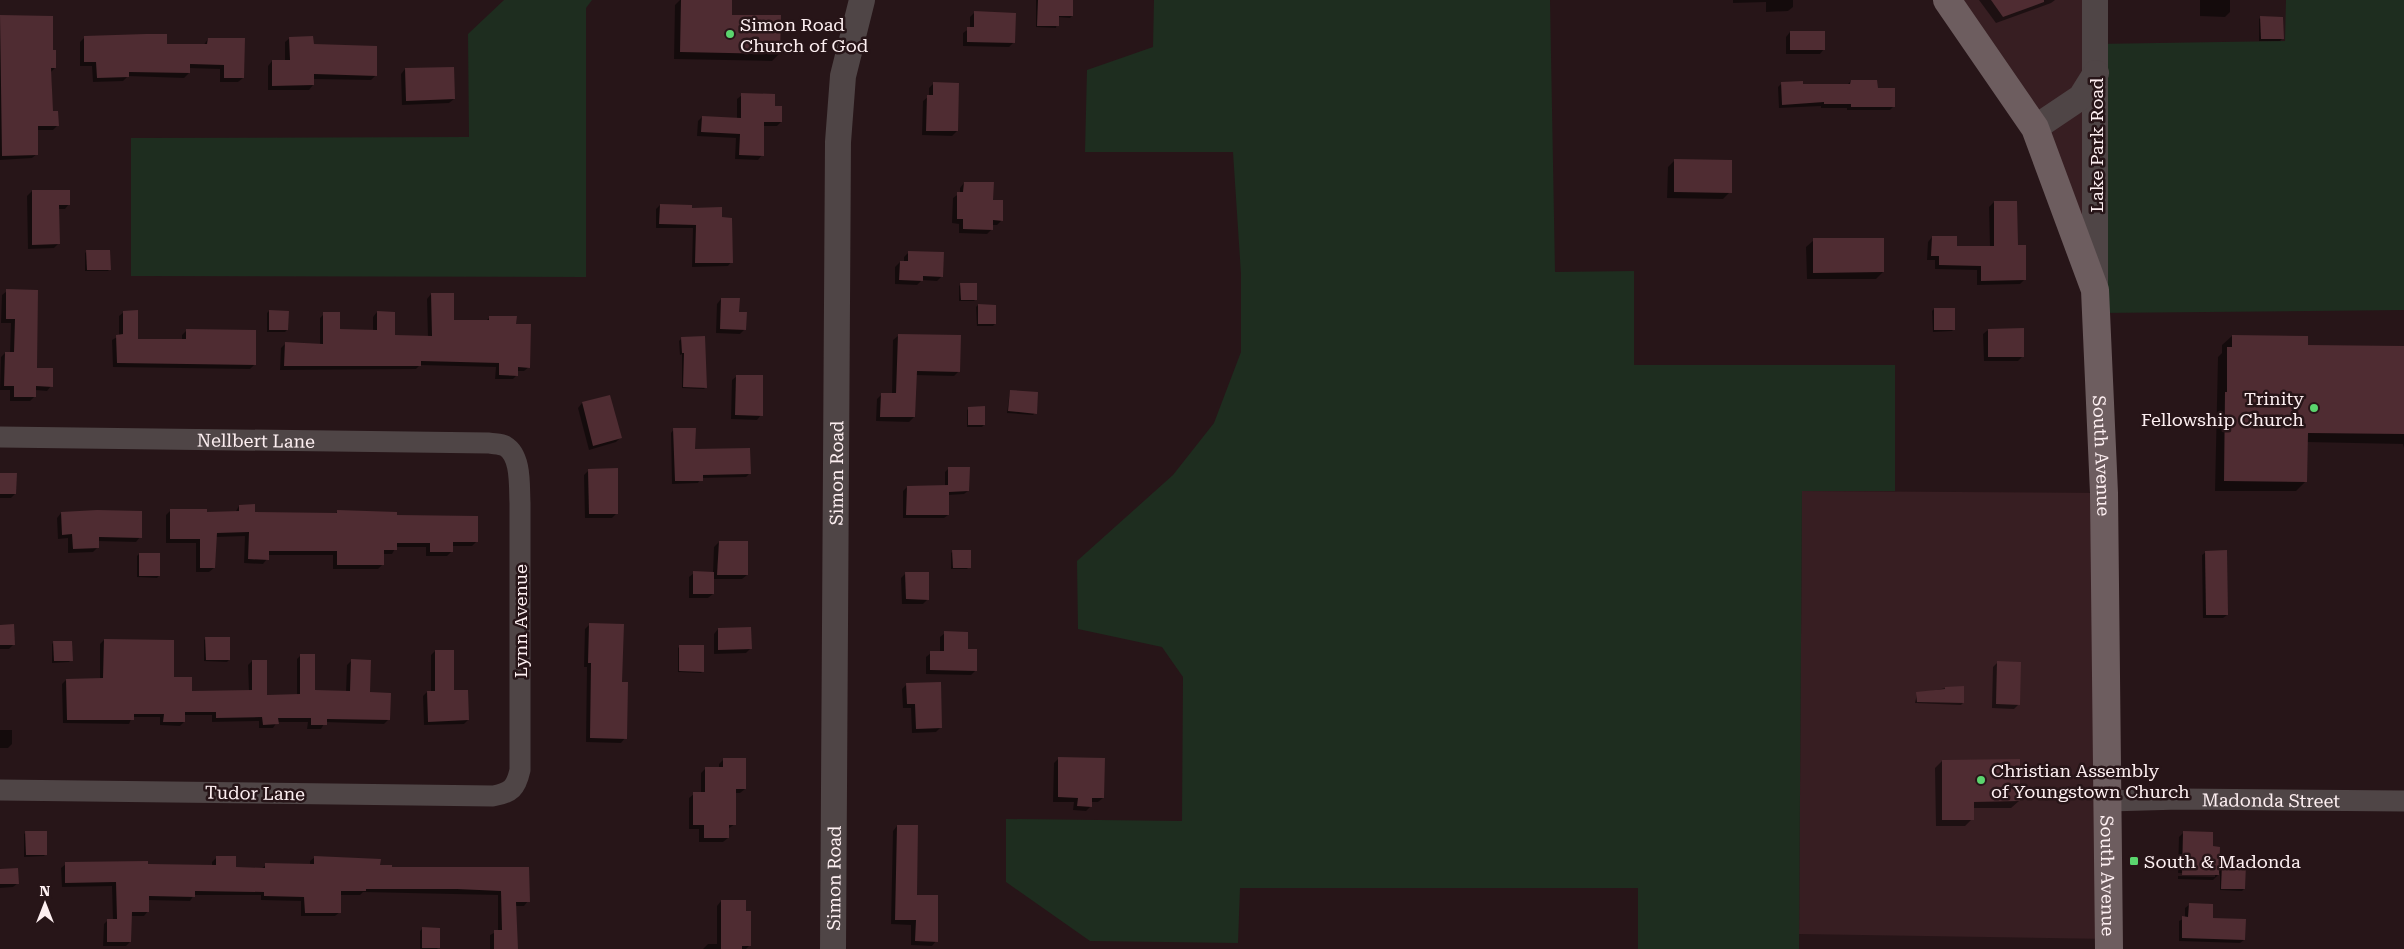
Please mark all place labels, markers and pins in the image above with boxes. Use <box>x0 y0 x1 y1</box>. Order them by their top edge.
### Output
place label: Simon Road Church of God <box>740 14 869 56</box>
marker: Simon Road Church of God <box>724 28 736 40</box>
place label: Trinity Fellowship Church <box>2141 388 2304 430</box>
marker: Trinity Fellowship Church <box>2308 402 2320 414</box>
place label: Christian Assembly of Youngstown Church <box>1991 760 2190 802</box>
marker: Christian Assembly of Youngstown Church <box>1975 774 1987 786</box>
place label: South & Madonda <box>2144 851 2301 872</box>
marker: South & Madonda <box>2128 855 2140 867</box>

